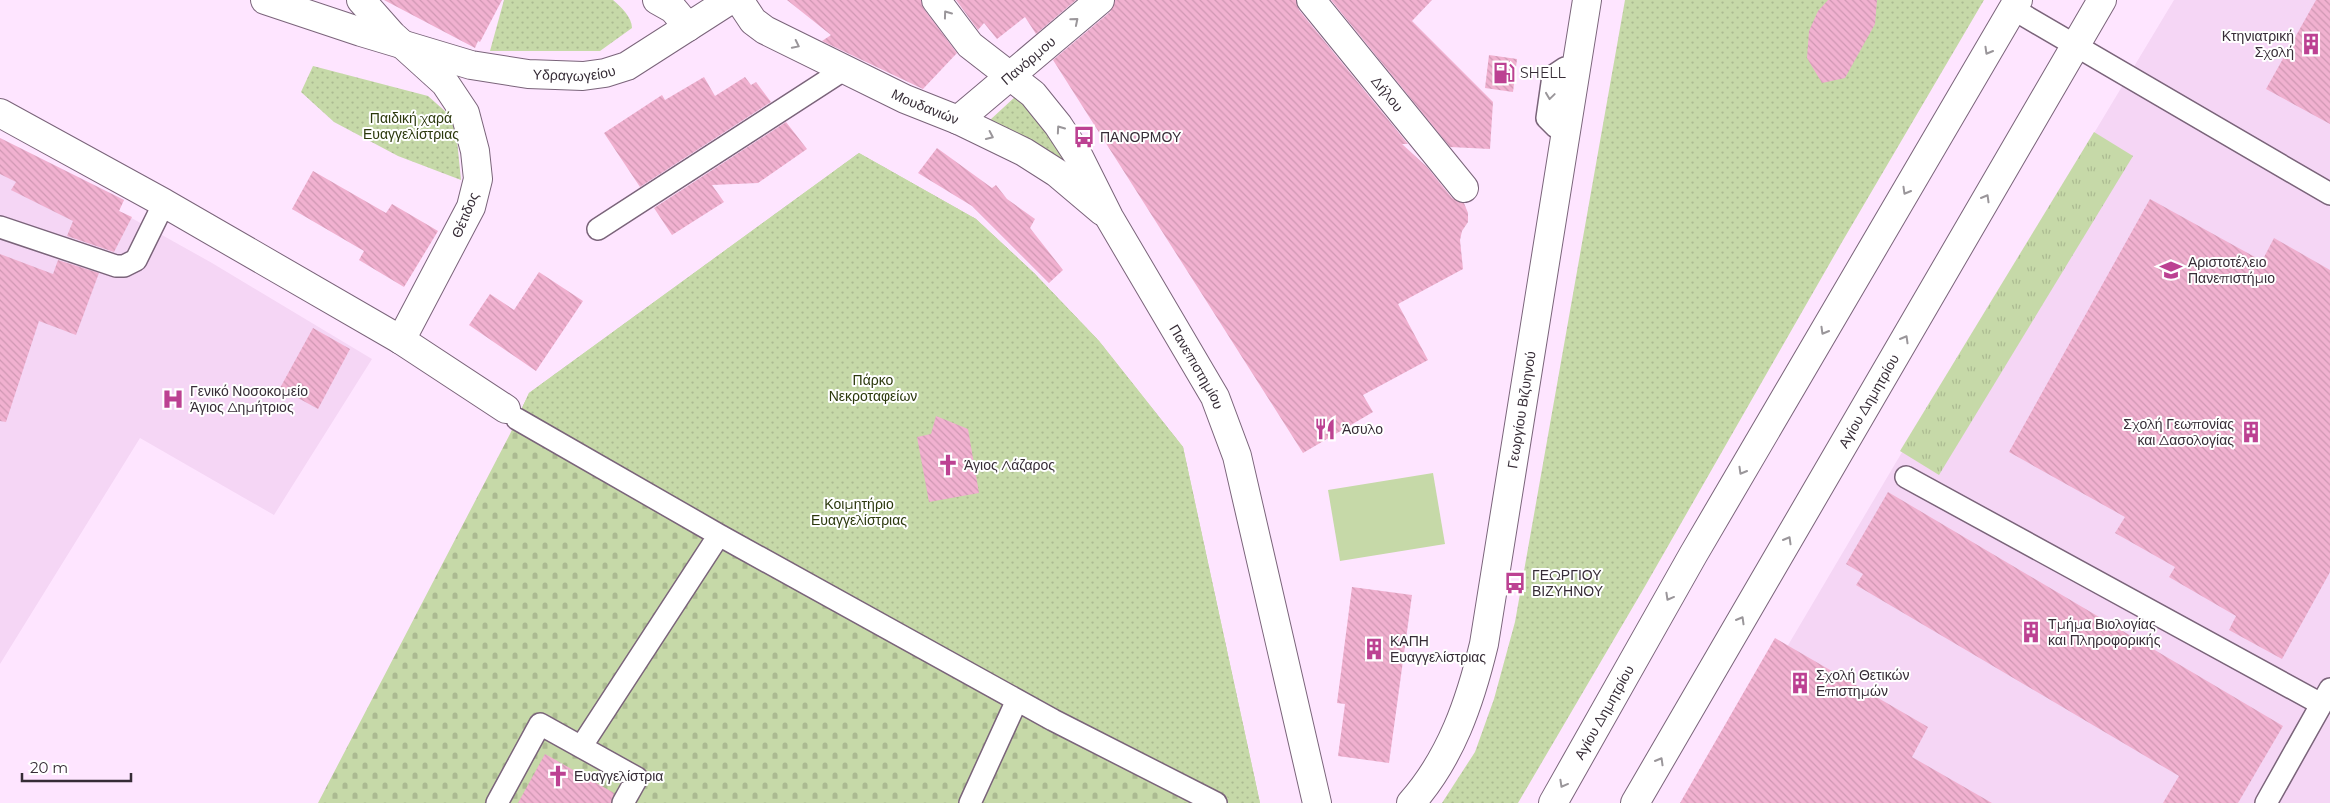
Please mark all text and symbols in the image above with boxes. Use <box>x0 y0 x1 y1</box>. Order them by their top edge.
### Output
one-way arrow <box>944 10 953 20</box>
one-way arrow <box>1069 18 1078 27</box>
place label: Κτηνιατρική Σχολή <box>2222 27 2294 61</box>
building icon: Κτηνιατρική Σχολή <box>2298 31 2324 57</box>
street label: Πανόρμου <box>997 32 1059 89</box>
one-way arrow <box>790 39 799 49</box>
one-way arrow <box>1985 45 1995 54</box>
fuel station icon: SHELL <box>1491 60 1517 86</box>
street label: Υδραγωγείου <box>532 61 618 85</box>
place label: SHELL <box>1520 64 1567 82</box>
street label: Δήλου <box>1367 72 1407 115</box>
street label: Μουδανιών <box>889 85 962 128</box>
one-way arrow <box>1545 92 1556 100</box>
park label: Παιδική χαρά Ευαγγελίστριας <box>363 109 459 143</box>
bus stop icon: ΠΑΝΟΡΜΟΥ <box>1071 124 1097 150</box>
one-way arrow <box>1057 125 1066 134</box>
place label: ΠΑΝΟΡΜΟΥ <box>1100 128 1182 146</box>
one-way arrow <box>985 129 994 140</box>
one-way arrow <box>1903 185 1913 194</box>
street label: Θέτιδος <box>447 189 483 241</box>
one-way arrow <box>1980 194 1990 203</box>
place label: Αριστοτέλειο Πανεπιστήμιο <box>2188 253 2275 287</box>
school or university icon: Αριστοτέλειο Πανεπιστήμιο <box>2158 257 2184 283</box>
street label: Πανεπιστημίου <box>1165 321 1228 411</box>
one-way arrow <box>1820 326 1830 335</box>
one-way arrow <box>1898 335 1908 344</box>
street label: Γεωργίου Βιζυηνού <box>1503 350 1540 470</box>
street label: Αγίου Δημητρίου <box>1834 351 1903 451</box>
park label: Πάρκο Νεκροταφείων <box>829 371 917 405</box>
place label: Γενικό Νοσοκομείο Άγιος Δημήτριος <box>190 382 308 416</box>
hospital icon: Γενικό Νοσοκομείο Άγιος Δημήτριος <box>160 386 186 412</box>
place label: Σχολή Γεωπονίας και Δασολογίας <box>2123 415 2234 449</box>
restaurant icon: Άσυλο <box>1312 416 1338 442</box>
building icon: Σχολή Γεωπονίας και Δασολογίας <box>2238 419 2264 445</box>
place label: Άσυλο <box>1342 420 1383 438</box>
church icon: Άγιος Λάζαρος <box>935 452 961 478</box>
place label: Άγιος Λάζαρος <box>964 456 1055 474</box>
one-way arrow <box>1738 466 1748 475</box>
park label: Κοιμητήριο Ευαγγελίστριας <box>811 495 907 529</box>
one-way arrow <box>1782 536 1792 545</box>
place label: ΓΕΩΡΓΙΟΥ ΒΙΖΥΗΝΟΥ <box>1532 566 1604 600</box>
bus stop icon: ΓΕΩΡΓΙΟΥ ΒΙΖΥΗΝΟΥ <box>1502 570 1528 596</box>
one-way arrow <box>1665 592 1675 601</box>
place label: Τμήμα Βιολογίας και Πληροφορικής <box>2048 615 2161 649</box>
one-way arrow <box>1735 617 1745 626</box>
building icon: Τμήμα Βιολογίας και Πληροφορικής <box>2018 619 2044 645</box>
place label: ΚΑΠΗ Ευαγγελίστριας <box>1390 632 1486 666</box>
building icon: ΚΑΠΗ Ευαγγελίστριας <box>1361 636 1387 662</box>
street label: Αγίου Δημητρίου <box>1570 662 1638 763</box>
place label: Σχολή Θετικών Επιστημών <box>1816 666 1910 700</box>
building icon: Σχολή Θετικών Επιστημών <box>1787 670 1813 696</box>
scale bar <box>22 750 131 782</box>
one-way arrow <box>1653 757 1663 766</box>
text: 20 m <box>30 758 68 777</box>
church icon: Ευαγγελίστρια <box>545 763 571 789</box>
place label: Ευαγγελίστρια <box>574 767 663 785</box>
one-way arrow <box>1560 779 1570 788</box>

